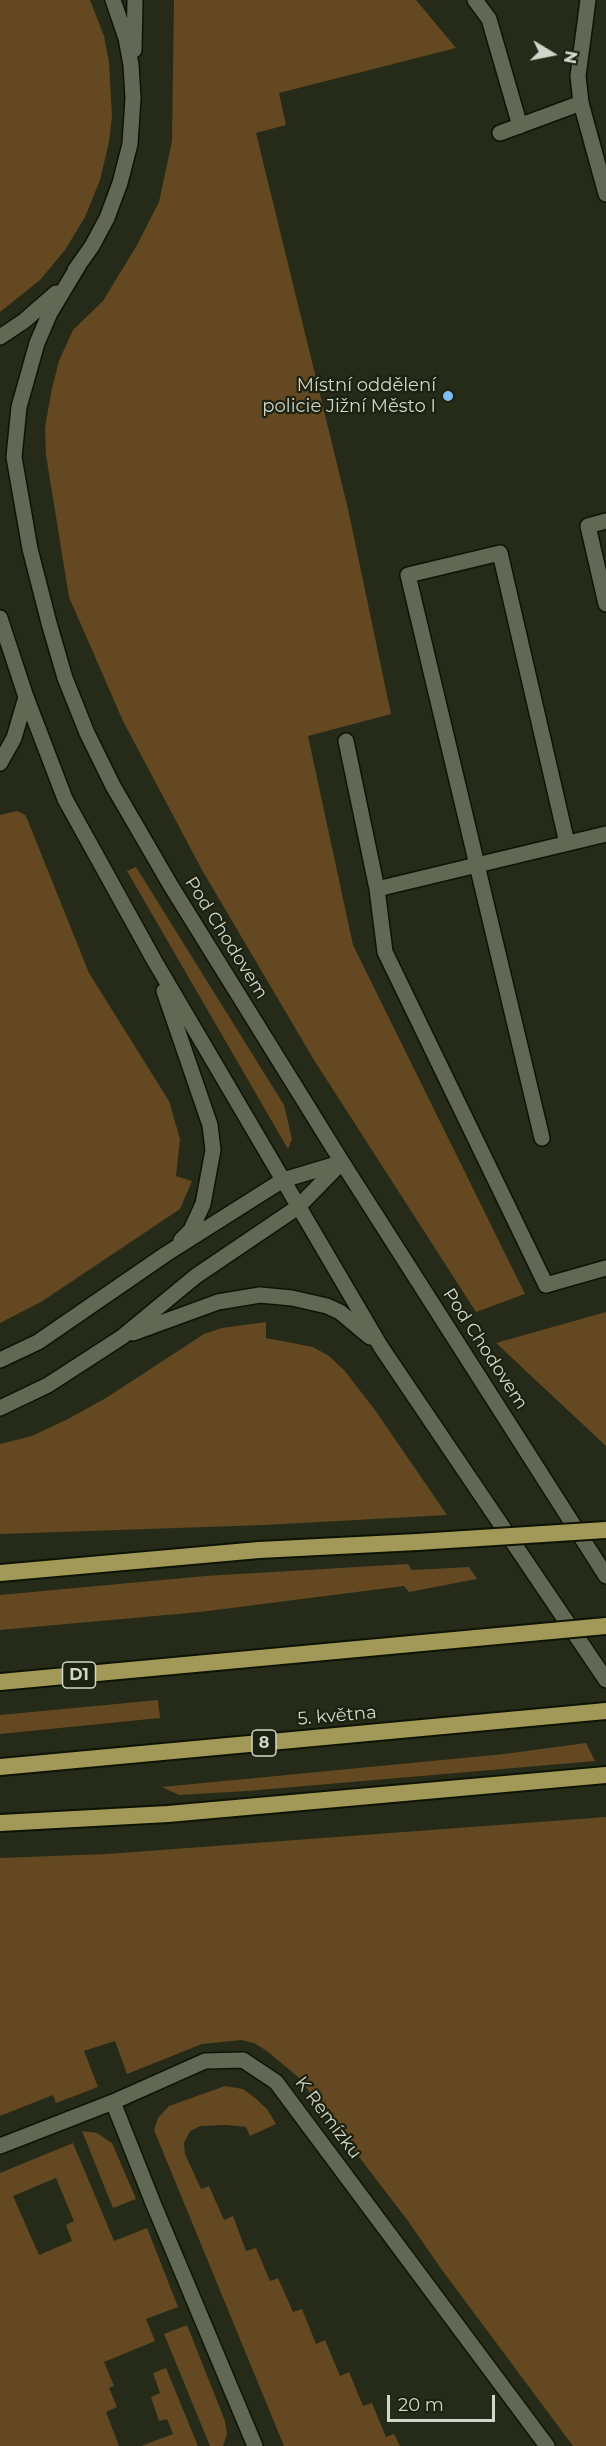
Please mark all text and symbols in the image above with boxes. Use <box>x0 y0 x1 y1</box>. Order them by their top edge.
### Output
north arrow <box>522 24 582 84</box>
text: N <box>560 49 581 65</box>
place label: Místní oddělení policie Jižní Město I <box>262 375 436 418</box>
marker: Místní oddělení policie Jižní Město I <box>441 389 455 403</box>
street label: Pod Chodovem <box>180 873 272 1003</box>
street label: Pod Chodovem <box>438 1284 532 1414</box>
road number: D1 <box>62 1662 96 1688</box>
street label: 5. května <box>296 1702 378 1730</box>
road number: 8 <box>252 1730 276 1756</box>
street label: K Remízku <box>290 2073 366 2163</box>
scale bar <box>390 2383 498 2421</box>
text: 20 m <box>398 2394 444 2416</box>

